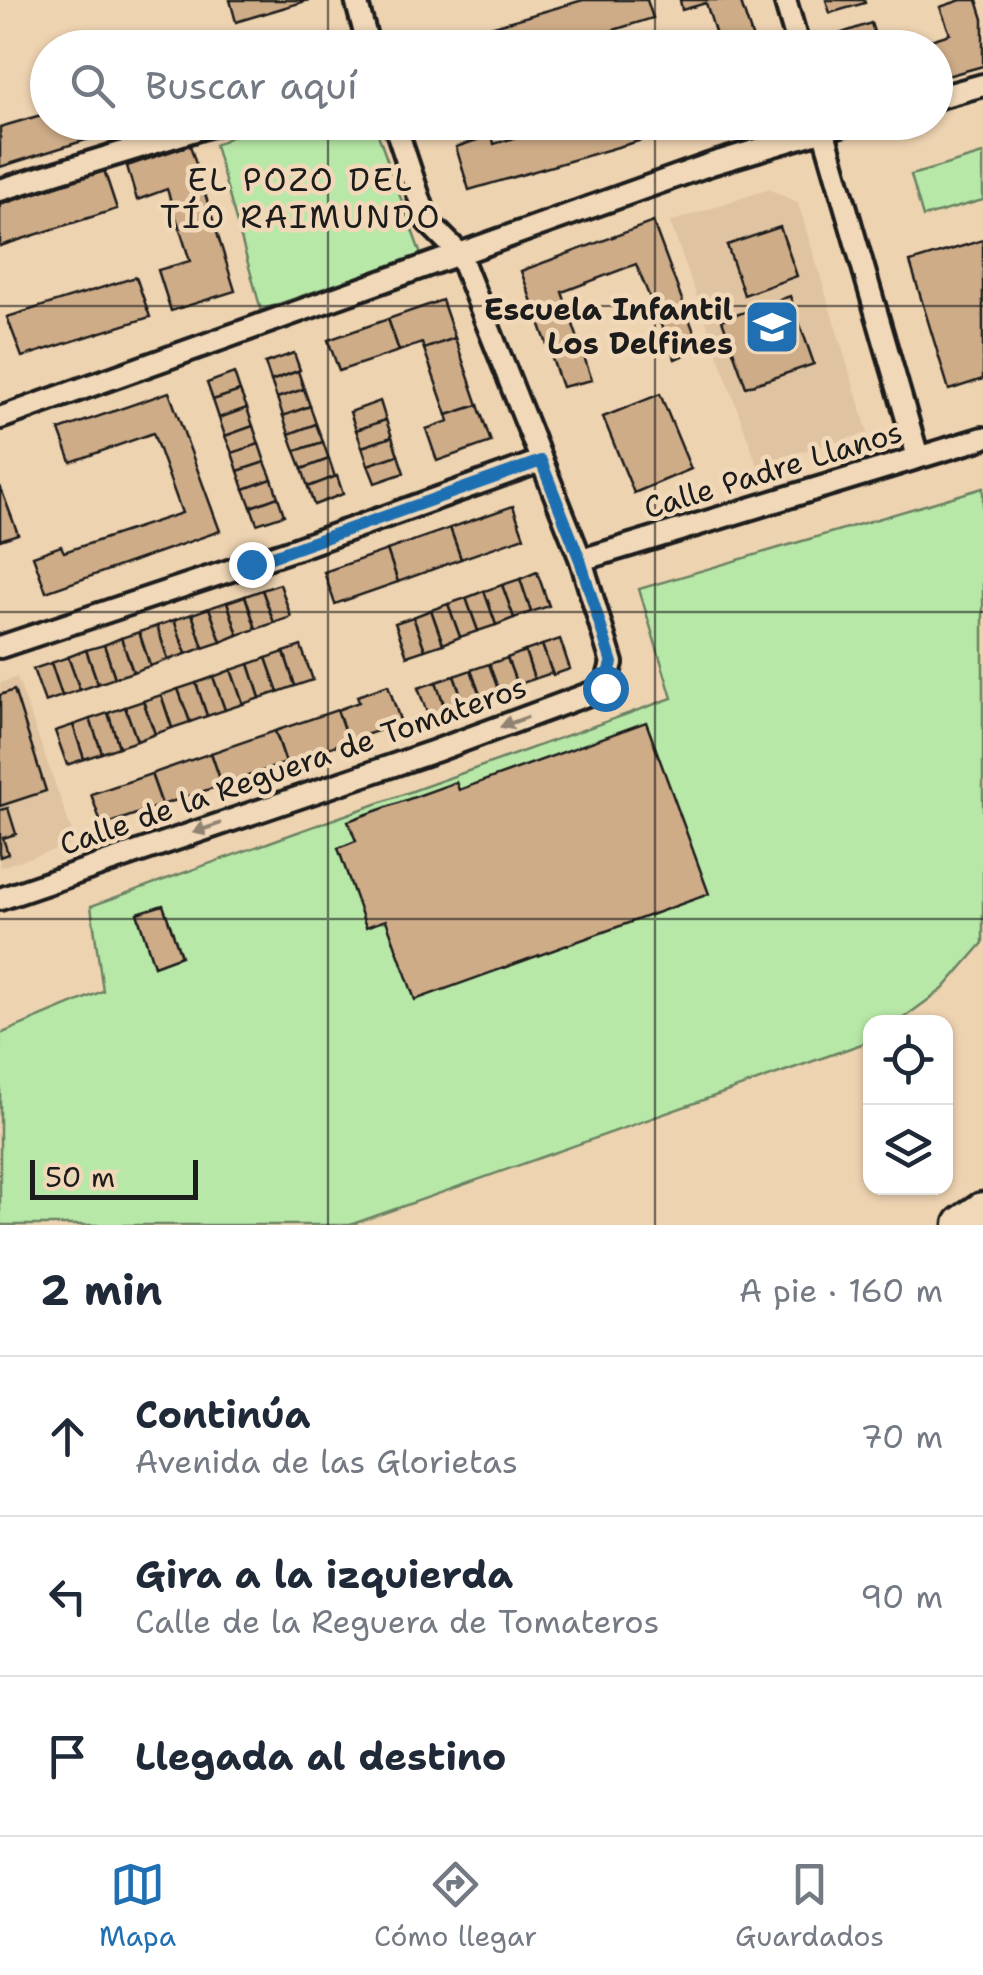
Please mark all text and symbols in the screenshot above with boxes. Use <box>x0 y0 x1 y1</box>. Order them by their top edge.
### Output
search box <box>30 30 953 140</box>
icon: search <box>65 58 120 113</box>
text: Buscar aquí <box>145 60 358 111</box>
district label: EL POZO DEL TÍO RAIMUNDO <box>160 158 442 238</box>
place label: Escuela Infantil Los Delfines <box>484 289 733 364</box>
school or university icon: Escuela Infantil Los Delfines <box>742 297 802 357</box>
street label: Calle Padre Llanos <box>639 411 907 528</box>
route end <box>229 542 275 588</box>
street label: Calle de la Reguera de Tomateros <box>54 666 532 865</box>
route start <box>583 666 629 712</box>
one-way arrow <box>498 715 528 730</box>
one-way arrow <box>191 821 221 836</box>
map controls <box>863 1015 953 1195</box>
button: locate <box>863 1015 953 1105</box>
button: layers <box>863 1105 953 1195</box>
scale bar <box>30 1155 198 1200</box>
text: 50 m <box>45 1158 115 1196</box>
text: 2 min <box>40 1262 162 1318</box>
text: A pie · 160 m <box>739 1269 943 1312</box>
text: Continúa <box>135 1389 310 1440</box>
icon: ahead <box>40 1409 95 1464</box>
text: 70 m <box>860 1415 943 1458</box>
text: Avenida de las Glorietas <box>135 1440 518 1483</box>
text: Gira a la izquierda <box>135 1549 513 1600</box>
icon: left <box>40 1569 95 1624</box>
text: 90 m <box>860 1575 943 1618</box>
text: Calle de la Reguera de Tomateros <box>135 1600 659 1643</box>
icon: arrive <box>40 1729 95 1784</box>
text: Llegada al destino <box>135 1731 506 1782</box>
tab: Mapa <box>99 1857 176 1955</box>
tab: Cómo llegar <box>374 1857 537 1955</box>
tab: Guardados <box>735 1857 884 1955</box>

